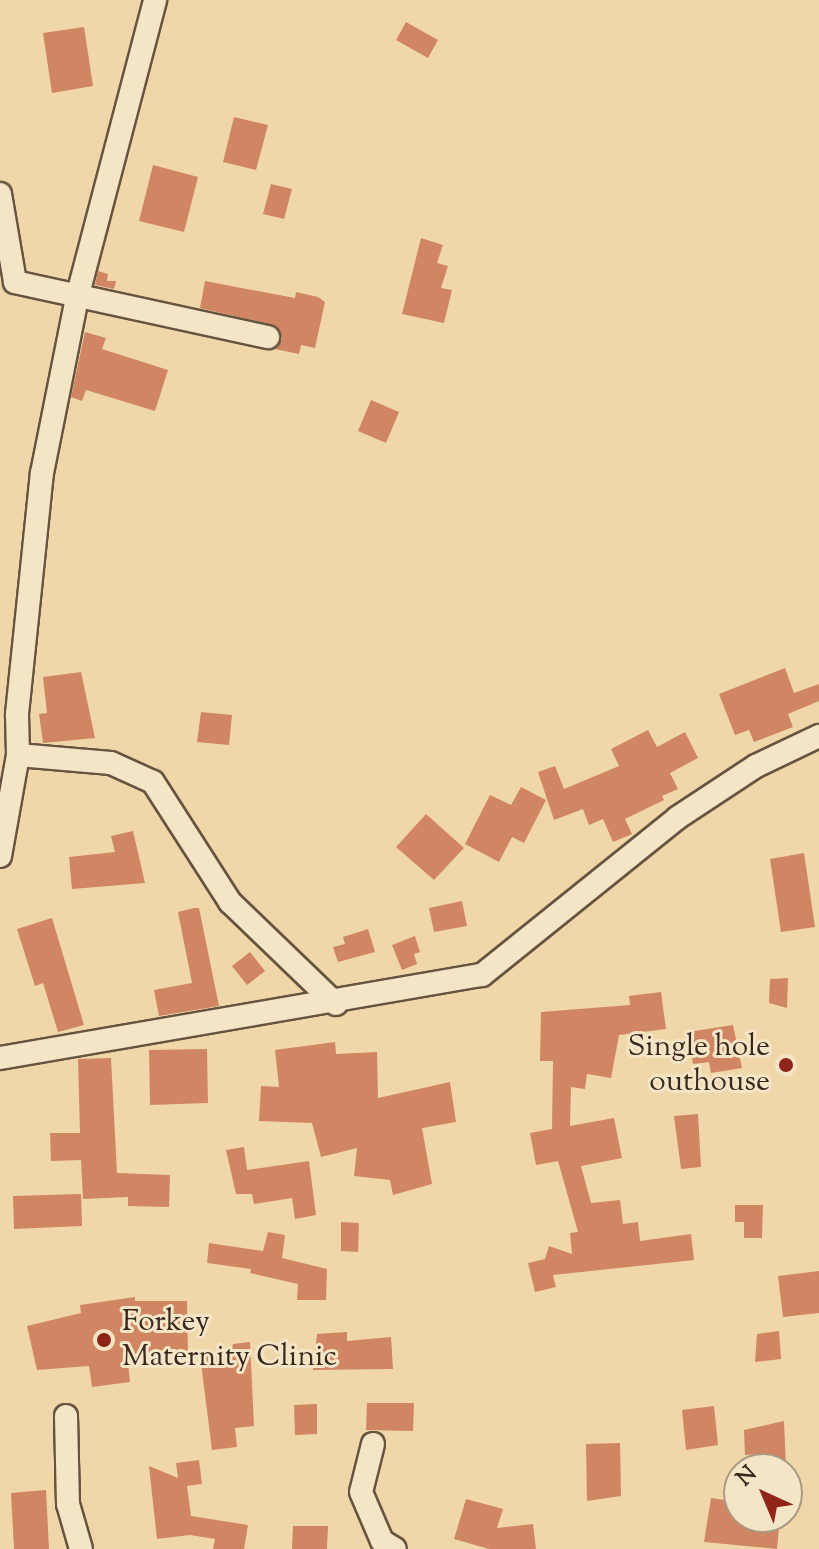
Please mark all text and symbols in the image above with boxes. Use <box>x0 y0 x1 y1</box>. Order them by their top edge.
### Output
place label: Single hole outhouse <box>627 1030 770 1100</box>
marker: Single hole outhouse <box>777 1056 795 1074</box>
place label: Forkey Maternity Clinic <box>122 1305 337 1376</box>
marker: Forkey Maternity Clinic <box>93 1329 115 1351</box>
north arrow <box>723 1453 803 1533</box>
text: N <box>730 1460 765 1495</box>

